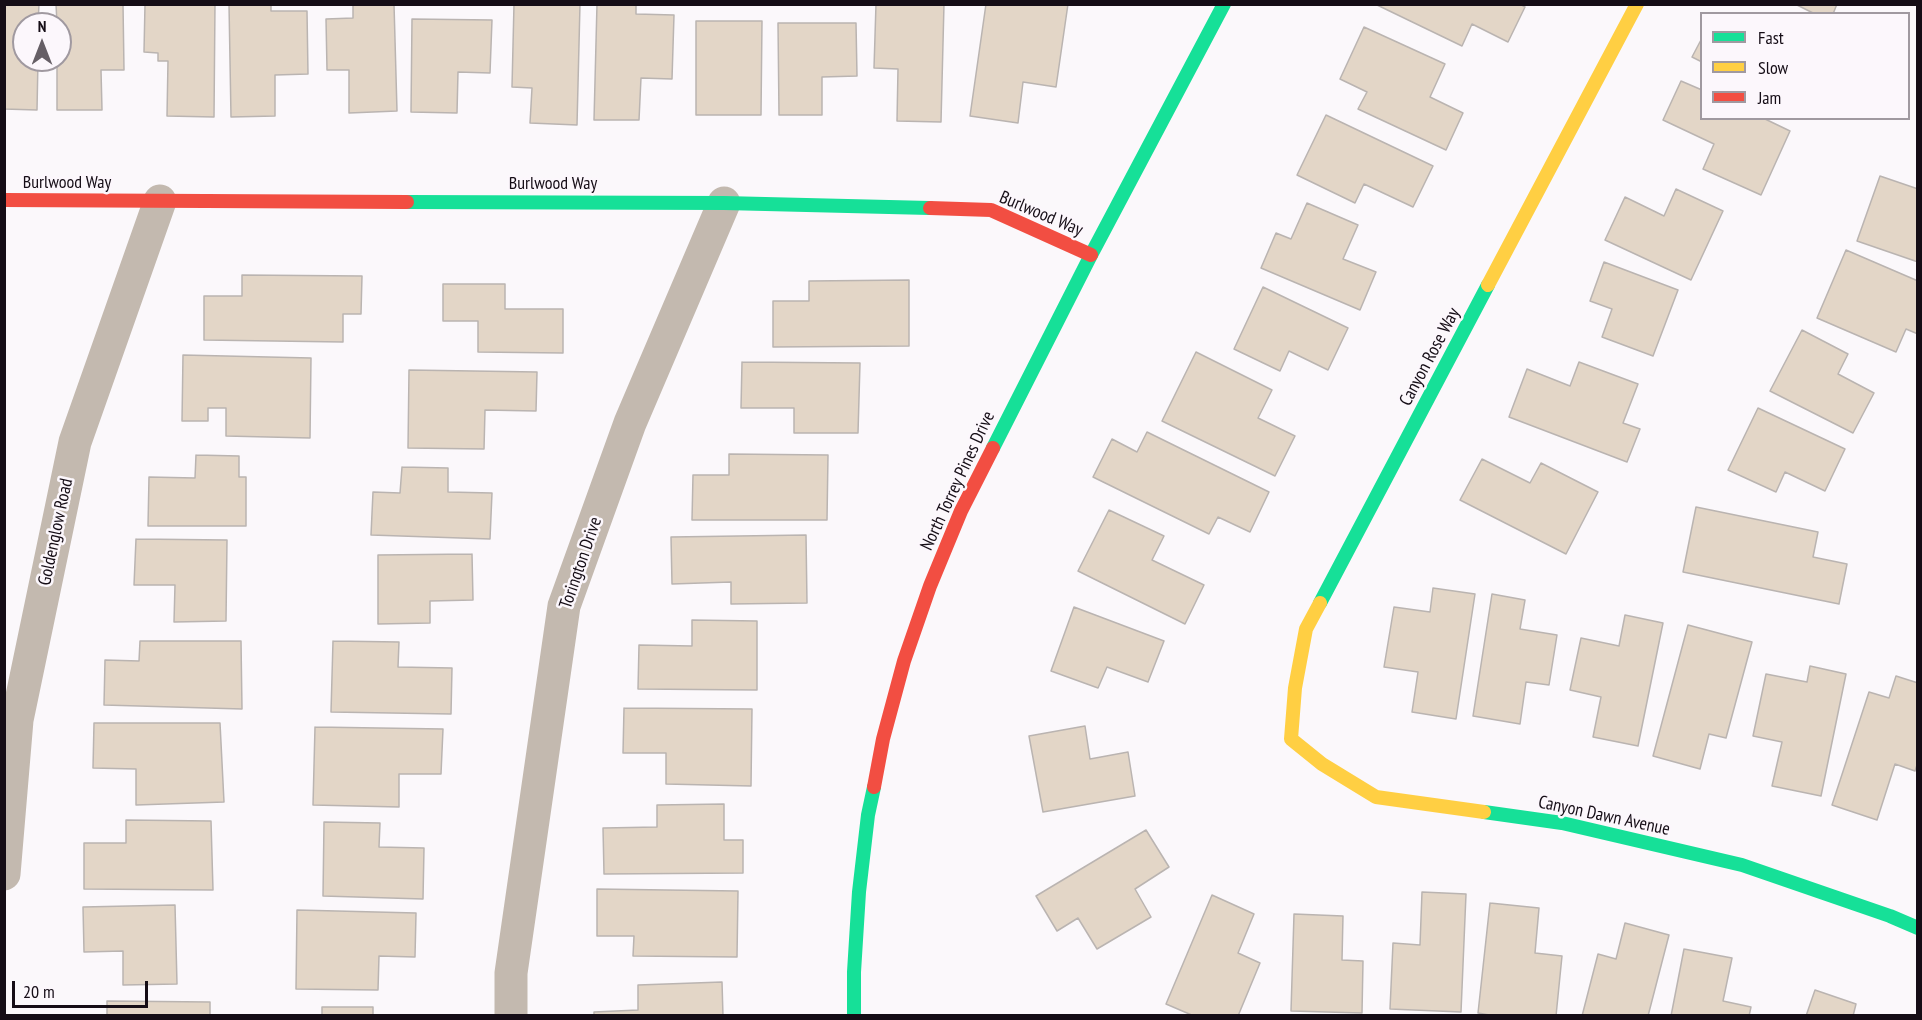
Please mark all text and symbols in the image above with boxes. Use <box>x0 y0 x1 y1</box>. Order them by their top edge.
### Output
north arrow <box>12 12 72 72</box>
legend <box>1700 12 1910 120</box>
text: N <box>38 16 46 36</box>
text: Fast <box>1758 26 1784 49</box>
text: Slow <box>1758 56 1788 79</box>
text: Jam <box>1758 86 1781 109</box>
street label: Burlwood Way <box>23 172 111 194</box>
street label: Burlwood Way <box>509 173 597 195</box>
street label: Burlwood Way <box>996 187 1086 241</box>
street label: Canyon Rose Way <box>1395 304 1465 410</box>
street label: North Torrey Pines Drive <box>916 408 1000 554</box>
street label: Goldenglow Road <box>34 477 78 587</box>
street label: Torington Drive <box>555 514 607 612</box>
street label: Canyon Dawn Avenue <box>1536 792 1672 840</box>
scale bar <box>15 969 152 1007</box>
text: 20 m <box>23 980 55 1003</box>

